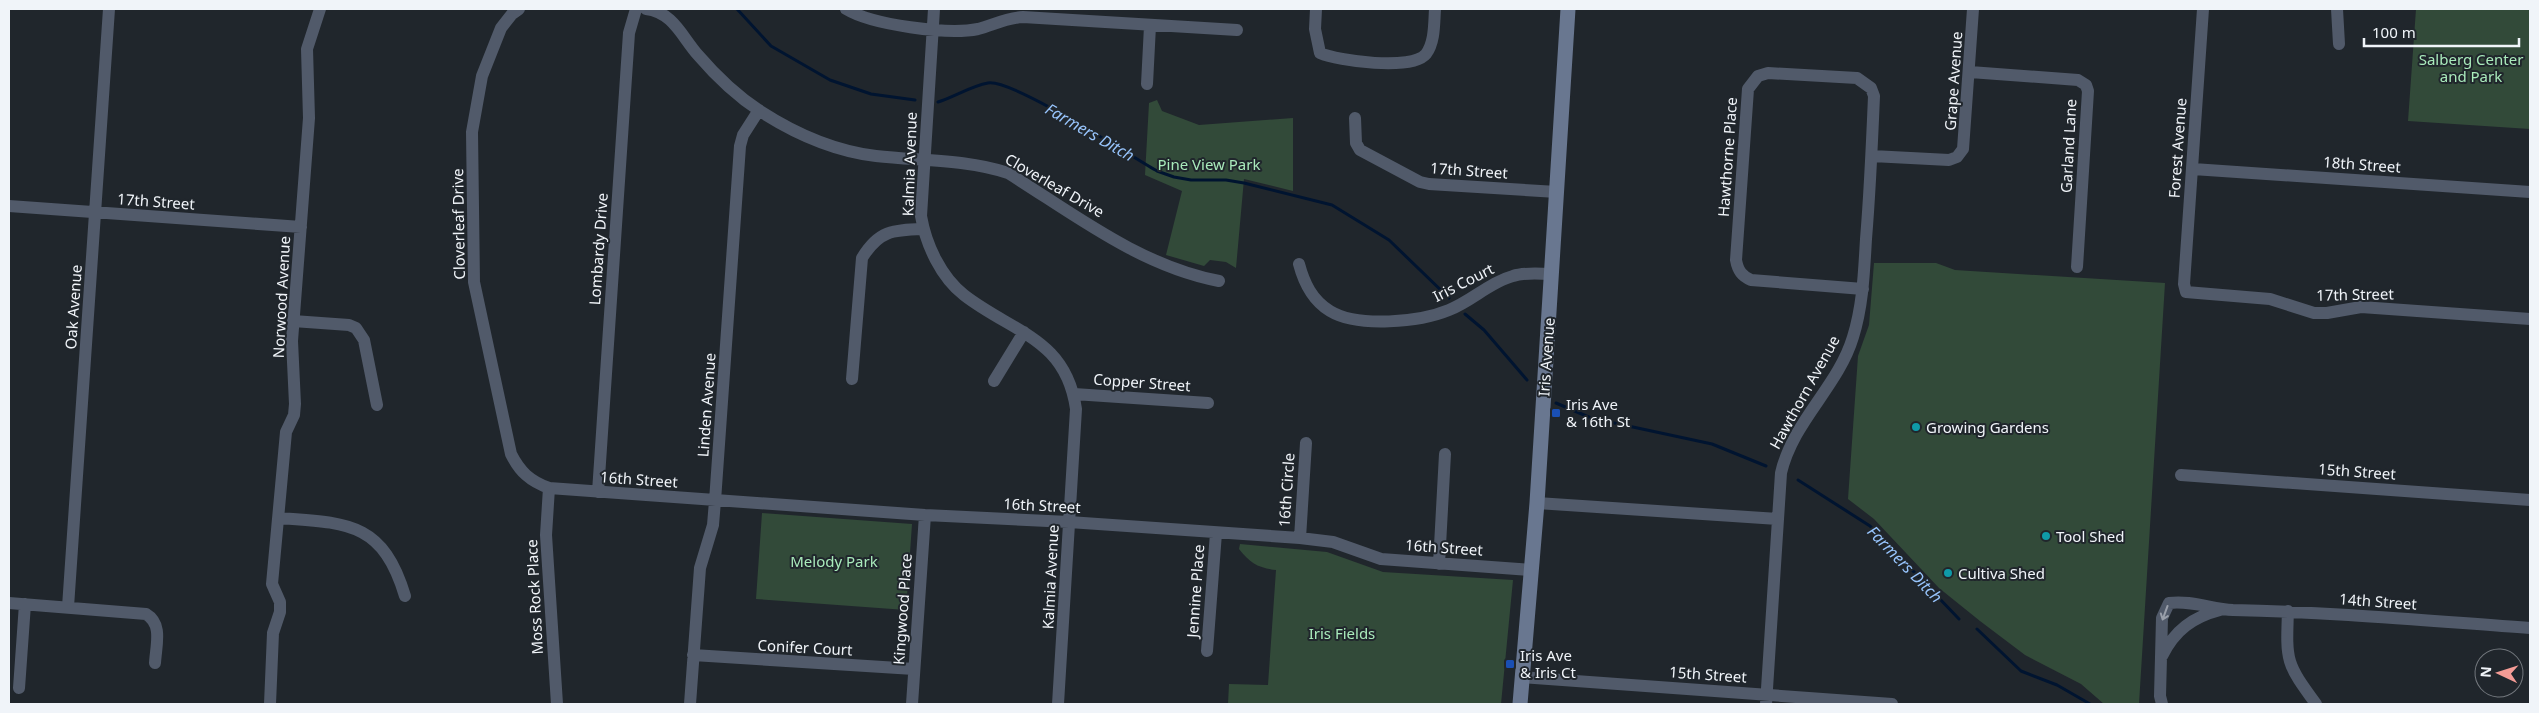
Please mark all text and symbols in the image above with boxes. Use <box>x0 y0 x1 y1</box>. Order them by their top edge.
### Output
scale bar <box>2364 15 2519 47</box>
text: 100 m <box>2372 22 2416 42</box>
street label: Grape Avenue <box>1940 31 1966 131</box>
park label: Salberg Center and Park <box>2419 49 2523 86</box>
street label: Hawthorne Place <box>1713 96 1741 218</box>
street label: Forest Avenue <box>2164 97 2190 199</box>
water label: Farmers Ditch <box>1042 98 1138 166</box>
street label: Garland Lane <box>2056 98 2080 194</box>
street label: Kalmia Avenue <box>897 111 921 217</box>
street label: Cloverleaf Drive <box>1002 149 1108 221</box>
street label: 18th Street <box>2323 151 2402 177</box>
park label: Pine View Park <box>1158 154 1261 174</box>
street label: 17th Street <box>1430 157 1509 183</box>
street label: Cloverleaf Drive <box>447 168 469 280</box>
street label: 17th Street <box>117 188 196 214</box>
street label: Lombardy Drive <box>584 192 612 306</box>
street label: Norwood Avenue <box>268 235 294 359</box>
street label: Iris Court <box>1429 258 1497 306</box>
street label: Oak Avenue <box>60 264 86 350</box>
street label: 17th Street <box>2316 283 2395 305</box>
street label: Iris Avenue <box>1533 317 1559 397</box>
street label: Hawthorn Avenue <box>1764 332 1844 452</box>
street label: Linden Avenue <box>692 352 720 458</box>
street label: Copper Street <box>1093 369 1192 395</box>
place label: Iris Ave & 16th St <box>1566 394 1631 431</box>
marker: Iris Ave & 16th St <box>1550 407 1562 419</box>
place label: Growing Gardens <box>1926 417 2049 437</box>
marker: Growing Gardens <box>1910 421 1922 433</box>
street label: 16th Circle <box>1273 452 1299 528</box>
street label: 15th Street <box>2318 458 2397 484</box>
street label: 16th Street <box>600 466 679 492</box>
street label: 16th Street <box>1003 493 1082 517</box>
water label: Farmers Ditch <box>1863 521 1947 607</box>
street label: Kalmia Avenue <box>1037 524 1063 630</box>
place label: Tool Shed <box>2056 526 2124 546</box>
marker: Tool Shed <box>2040 530 2052 542</box>
street label: 16th Street <box>1405 534 1484 560</box>
street label: Moss Rock Place <box>521 539 547 655</box>
street label: Jennine Place <box>1182 544 1208 640</box>
park label: Melody Park <box>790 551 878 571</box>
street label: Kingwood Place <box>888 553 916 665</box>
place label: Cultiva Shed <box>1958 563 2045 583</box>
marker: Cultiva Shed <box>1942 567 1954 579</box>
street label: 14th Street <box>2339 588 2418 614</box>
one-way arrow <box>2160 605 2169 620</box>
park label: Iris Fields <box>1309 623 1375 643</box>
street label: Conifer Court <box>757 635 853 659</box>
place label: Iris Ave & Iris Ct <box>1520 645 1577 682</box>
north arrow <box>2474 648 2524 698</box>
marker: Iris Ave & Iris Ct <box>1504 658 1516 670</box>
street label: 15th Street <box>1669 661 1748 687</box>
text: N <box>2476 666 2495 678</box>

